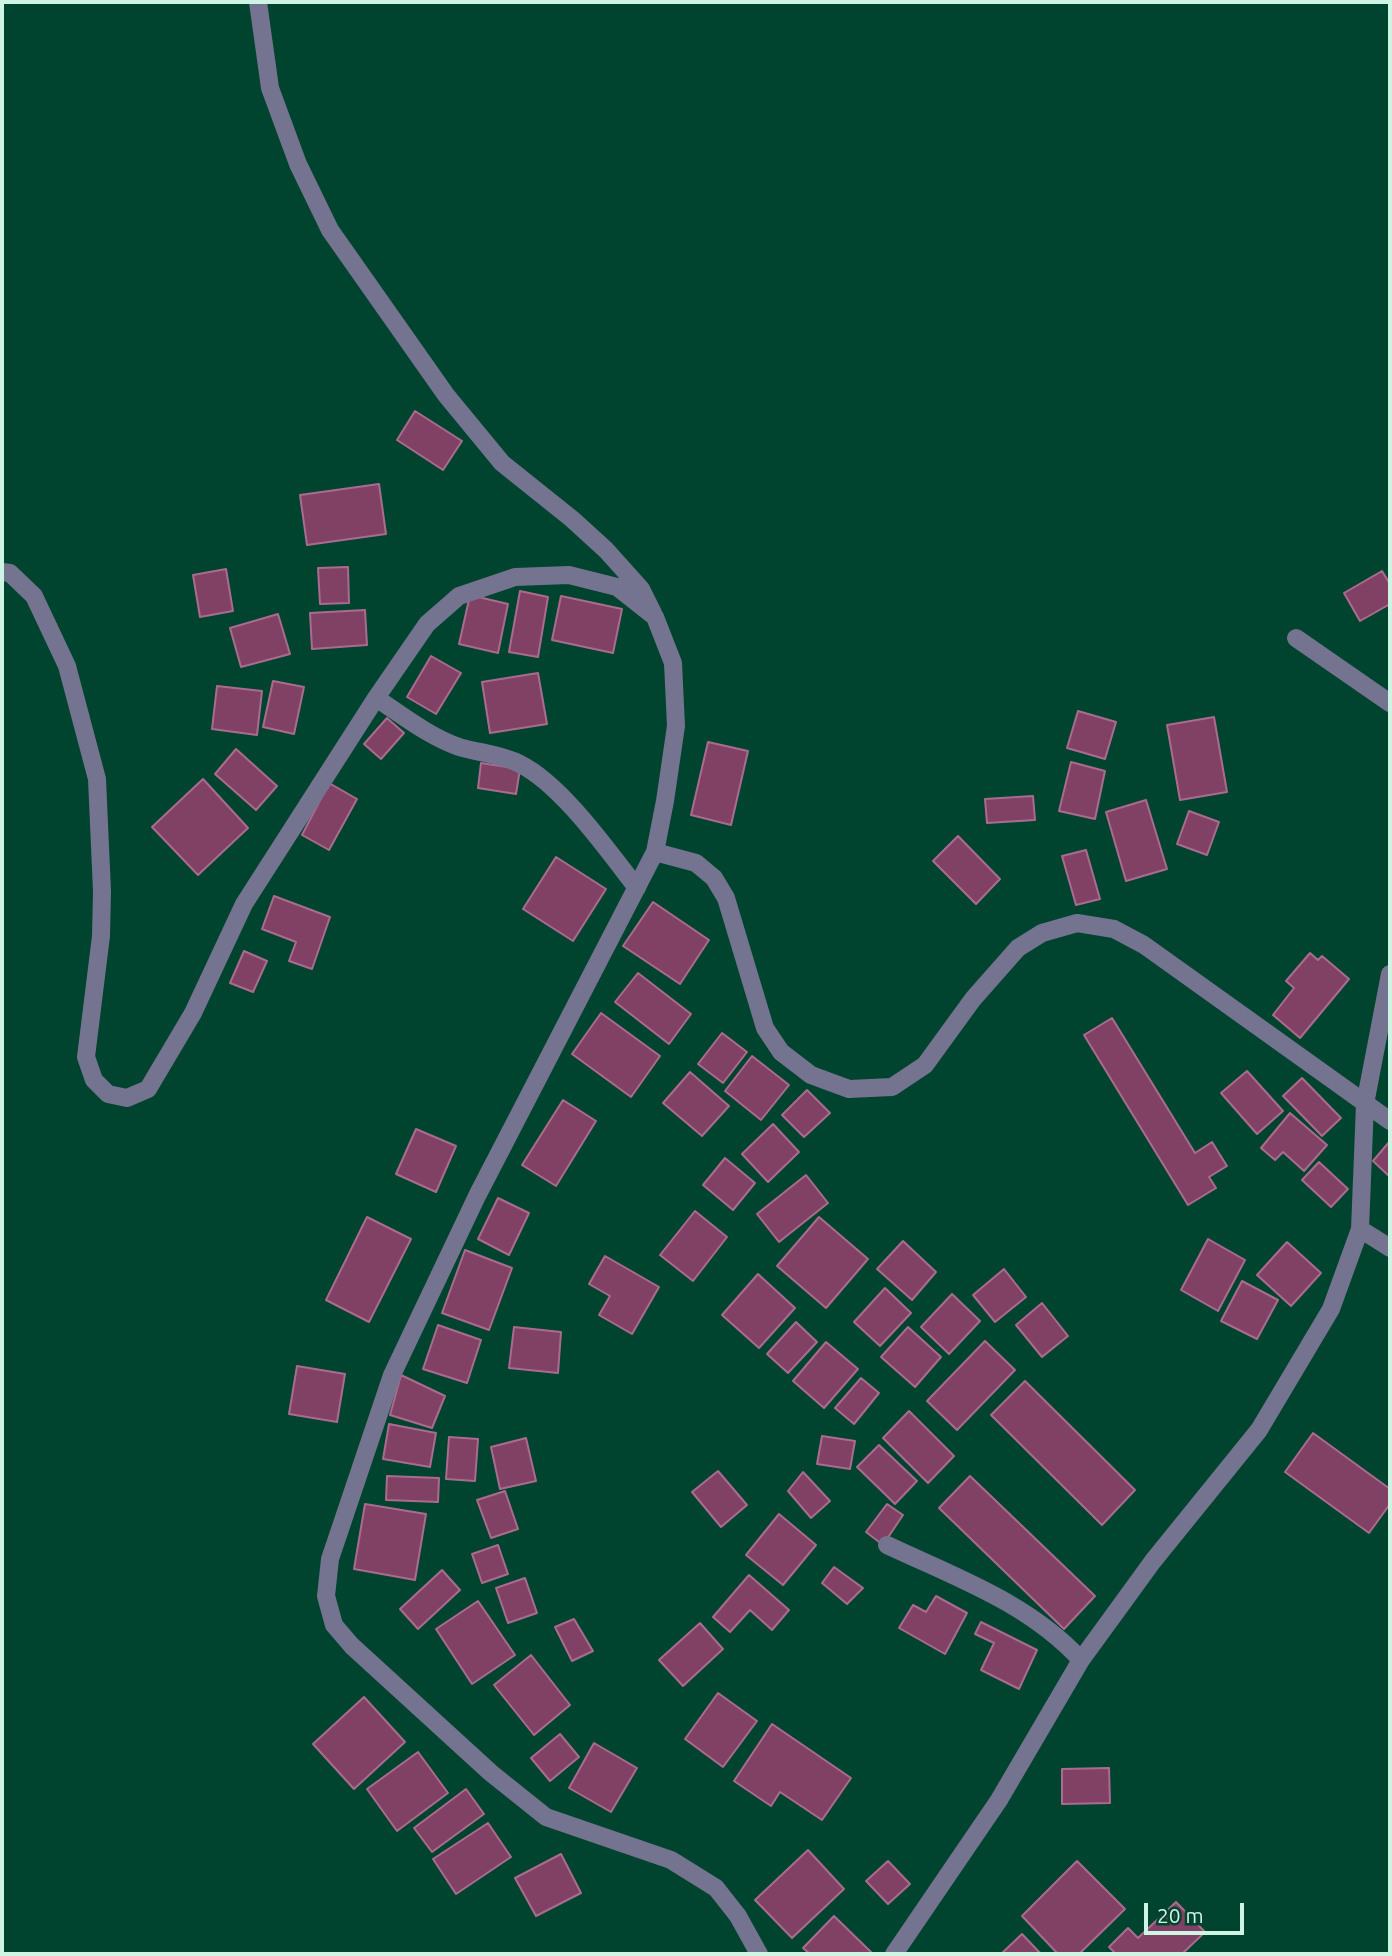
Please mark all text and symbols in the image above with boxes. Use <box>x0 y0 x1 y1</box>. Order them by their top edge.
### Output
scale bar <box>1147 1890 1247 1934</box>
text: 20 m <box>1157 1903 1204 1927</box>

